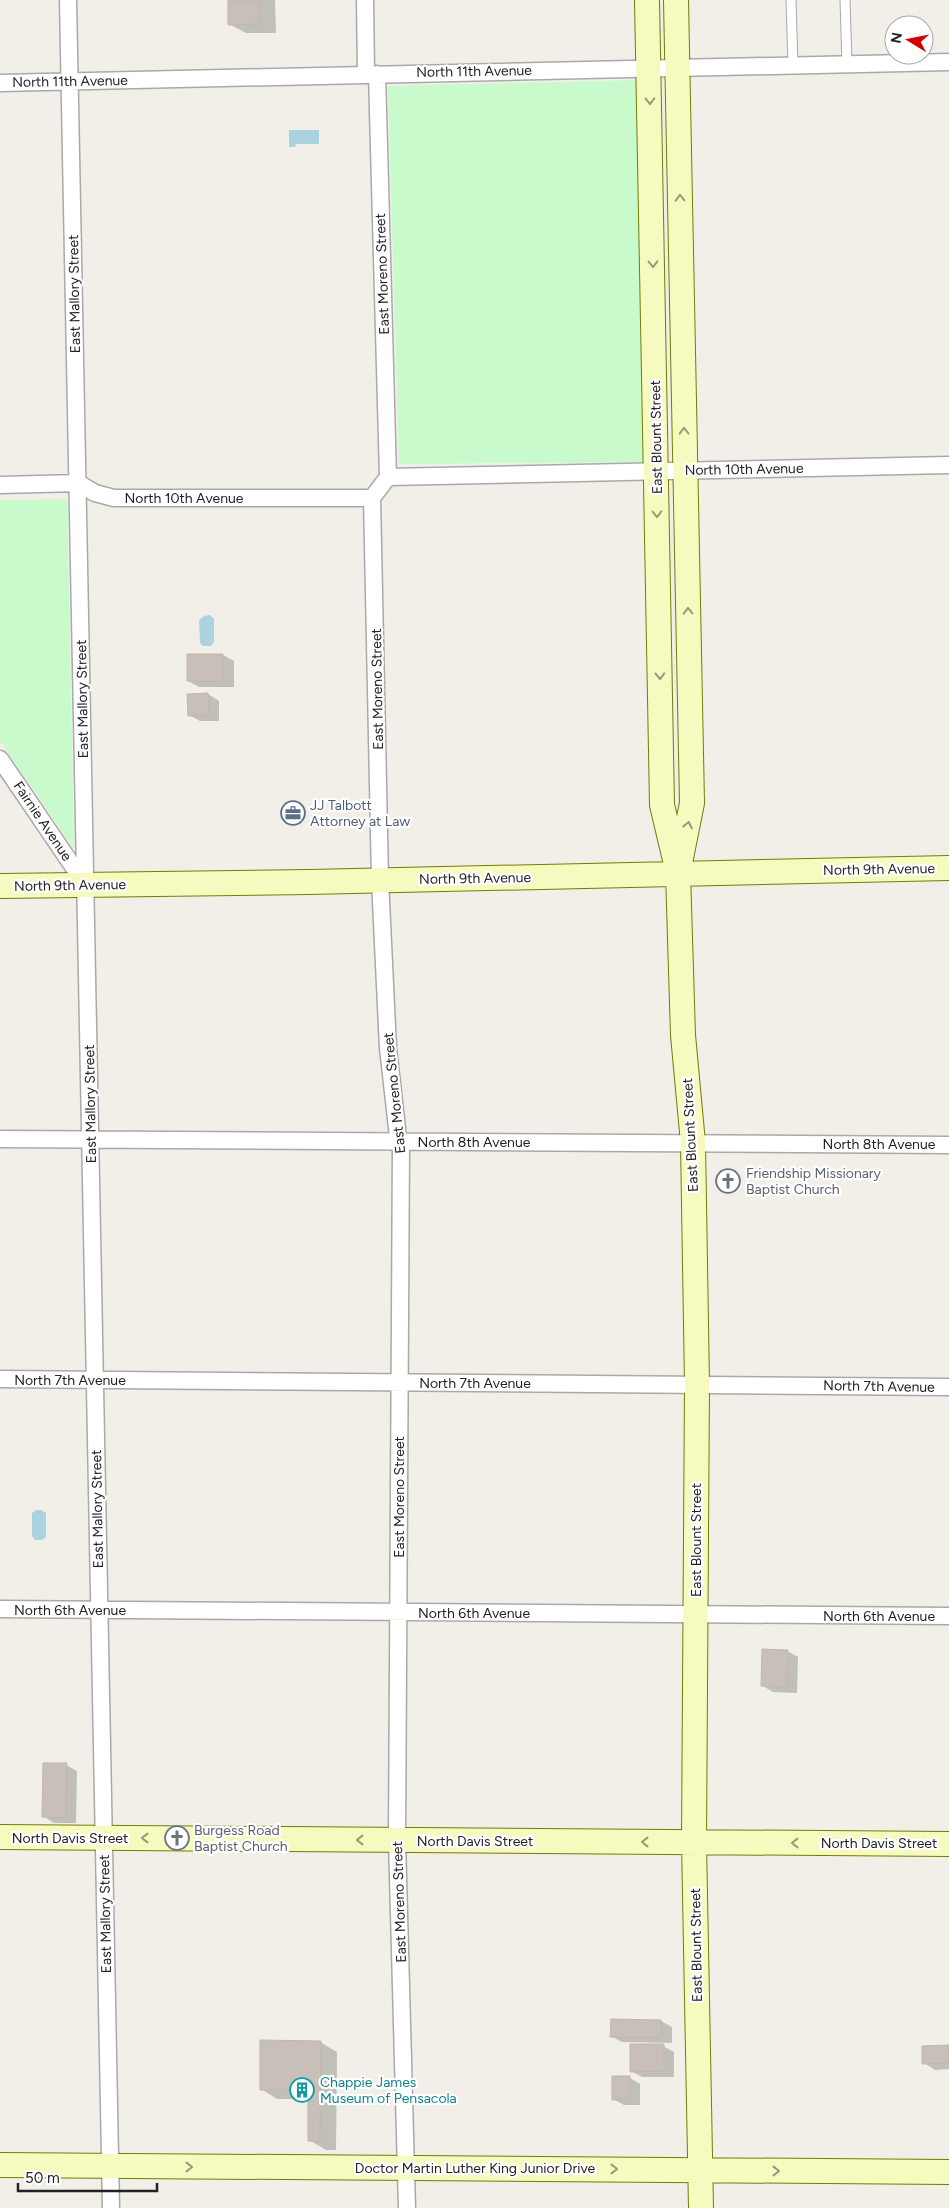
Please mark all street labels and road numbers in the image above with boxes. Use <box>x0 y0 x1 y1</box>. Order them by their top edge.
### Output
street label: North 11th Avenue <box>416 62 532 81</box>
street label: North 11th Avenue <box>12 72 128 91</box>
street label: East Moreno Street <box>372 213 393 335</box>
street label: East Mallory Street <box>65 234 84 353</box>
street label: East Blount Street <box>647 380 666 494</box>
street label: North 10th Avenue <box>684 460 804 479</box>
street label: North 10th Avenue <box>125 490 244 507</box>
street label: East Moreno Street <box>368 628 387 750</box>
street label: East Mallory Street <box>73 639 92 758</box>
street label: Fairnie Avenue <box>10 778 76 865</box>
street label: North 9th Avenue <box>823 860 936 879</box>
street label: North 9th Avenue <box>419 869 532 888</box>
street label: North 9th Avenue <box>14 876 127 895</box>
street label: East Moreno Street <box>380 1032 409 1154</box>
street label: East Mallory Street <box>81 1044 100 1163</box>
street label: East Blount Street <box>679 1078 702 1192</box>
street label: North 8th Avenue <box>418 1134 531 1151</box>
street label: North 8th Avenue <box>823 1136 936 1153</box>
street label: North 7th Avenue <box>14 1372 126 1389</box>
street label: North 7th Avenue <box>419 1375 531 1392</box>
street label: North 7th Avenue <box>823 1377 935 1396</box>
street label: East Moreno Street <box>391 1436 408 1558</box>
street label: East Mallory Street <box>88 1449 107 1568</box>
street label: East Blount Street <box>688 1483 705 1597</box>
street label: North 6th Avenue <box>14 1602 126 1619</box>
street label: North 6th Avenue <box>418 1605 530 1622</box>
street label: North 6th Avenue <box>823 1608 935 1625</box>
street label: North Davis Street <box>12 1830 128 1847</box>
street label: North Davis Street <box>417 1833 533 1850</box>
street label: North Davis Street <box>821 1835 937 1852</box>
street label: East Moreno Street <box>389 1841 410 1963</box>
street label: East Mallory Street <box>96 1854 115 1973</box>
street label: East Blount Street <box>687 1888 706 2002</box>
street label: Doctor Martin Luther King Junior Drive <box>355 2160 596 2177</box>

